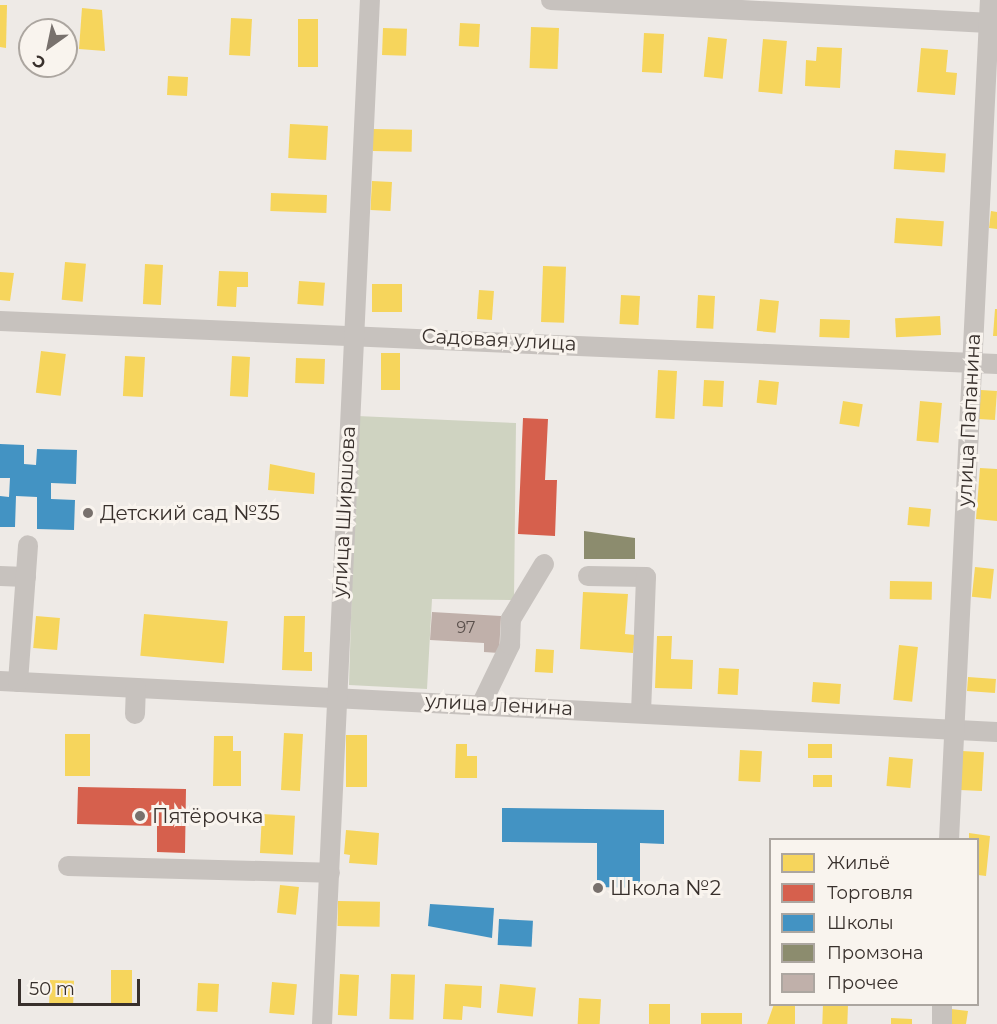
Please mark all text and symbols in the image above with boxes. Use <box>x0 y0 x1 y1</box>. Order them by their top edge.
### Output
north arrow <box>18 18 78 78</box>
text: С <box>29 51 49 73</box>
street label: Садовая улица <box>421 324 577 356</box>
street label: улица Папанина <box>952 333 986 507</box>
street label: улица Ширшова <box>328 425 360 599</box>
place label: Детский сад №35 <box>100 501 280 525</box>
marker: Детский сад №35 <box>81 506 95 520</box>
house number: 97 <box>456 618 476 638</box>
street label: улица Ленина <box>424 689 574 721</box>
place label: Пятёрочка <box>152 804 263 828</box>
marker: Пятёрочка <box>133 809 147 823</box>
legend <box>769 838 979 1006</box>
text: Жильё <box>827 852 890 874</box>
place label: Школа №2 <box>610 876 721 900</box>
marker: Школа №2 <box>591 881 605 895</box>
text: Торговля <box>827 882 913 904</box>
text: Школы <box>827 912 894 934</box>
text: Промзона <box>827 942 924 964</box>
scale bar <box>21 967 142 1005</box>
text: Прочее <box>827 972 899 994</box>
text: 50 m <box>29 978 75 1000</box>

